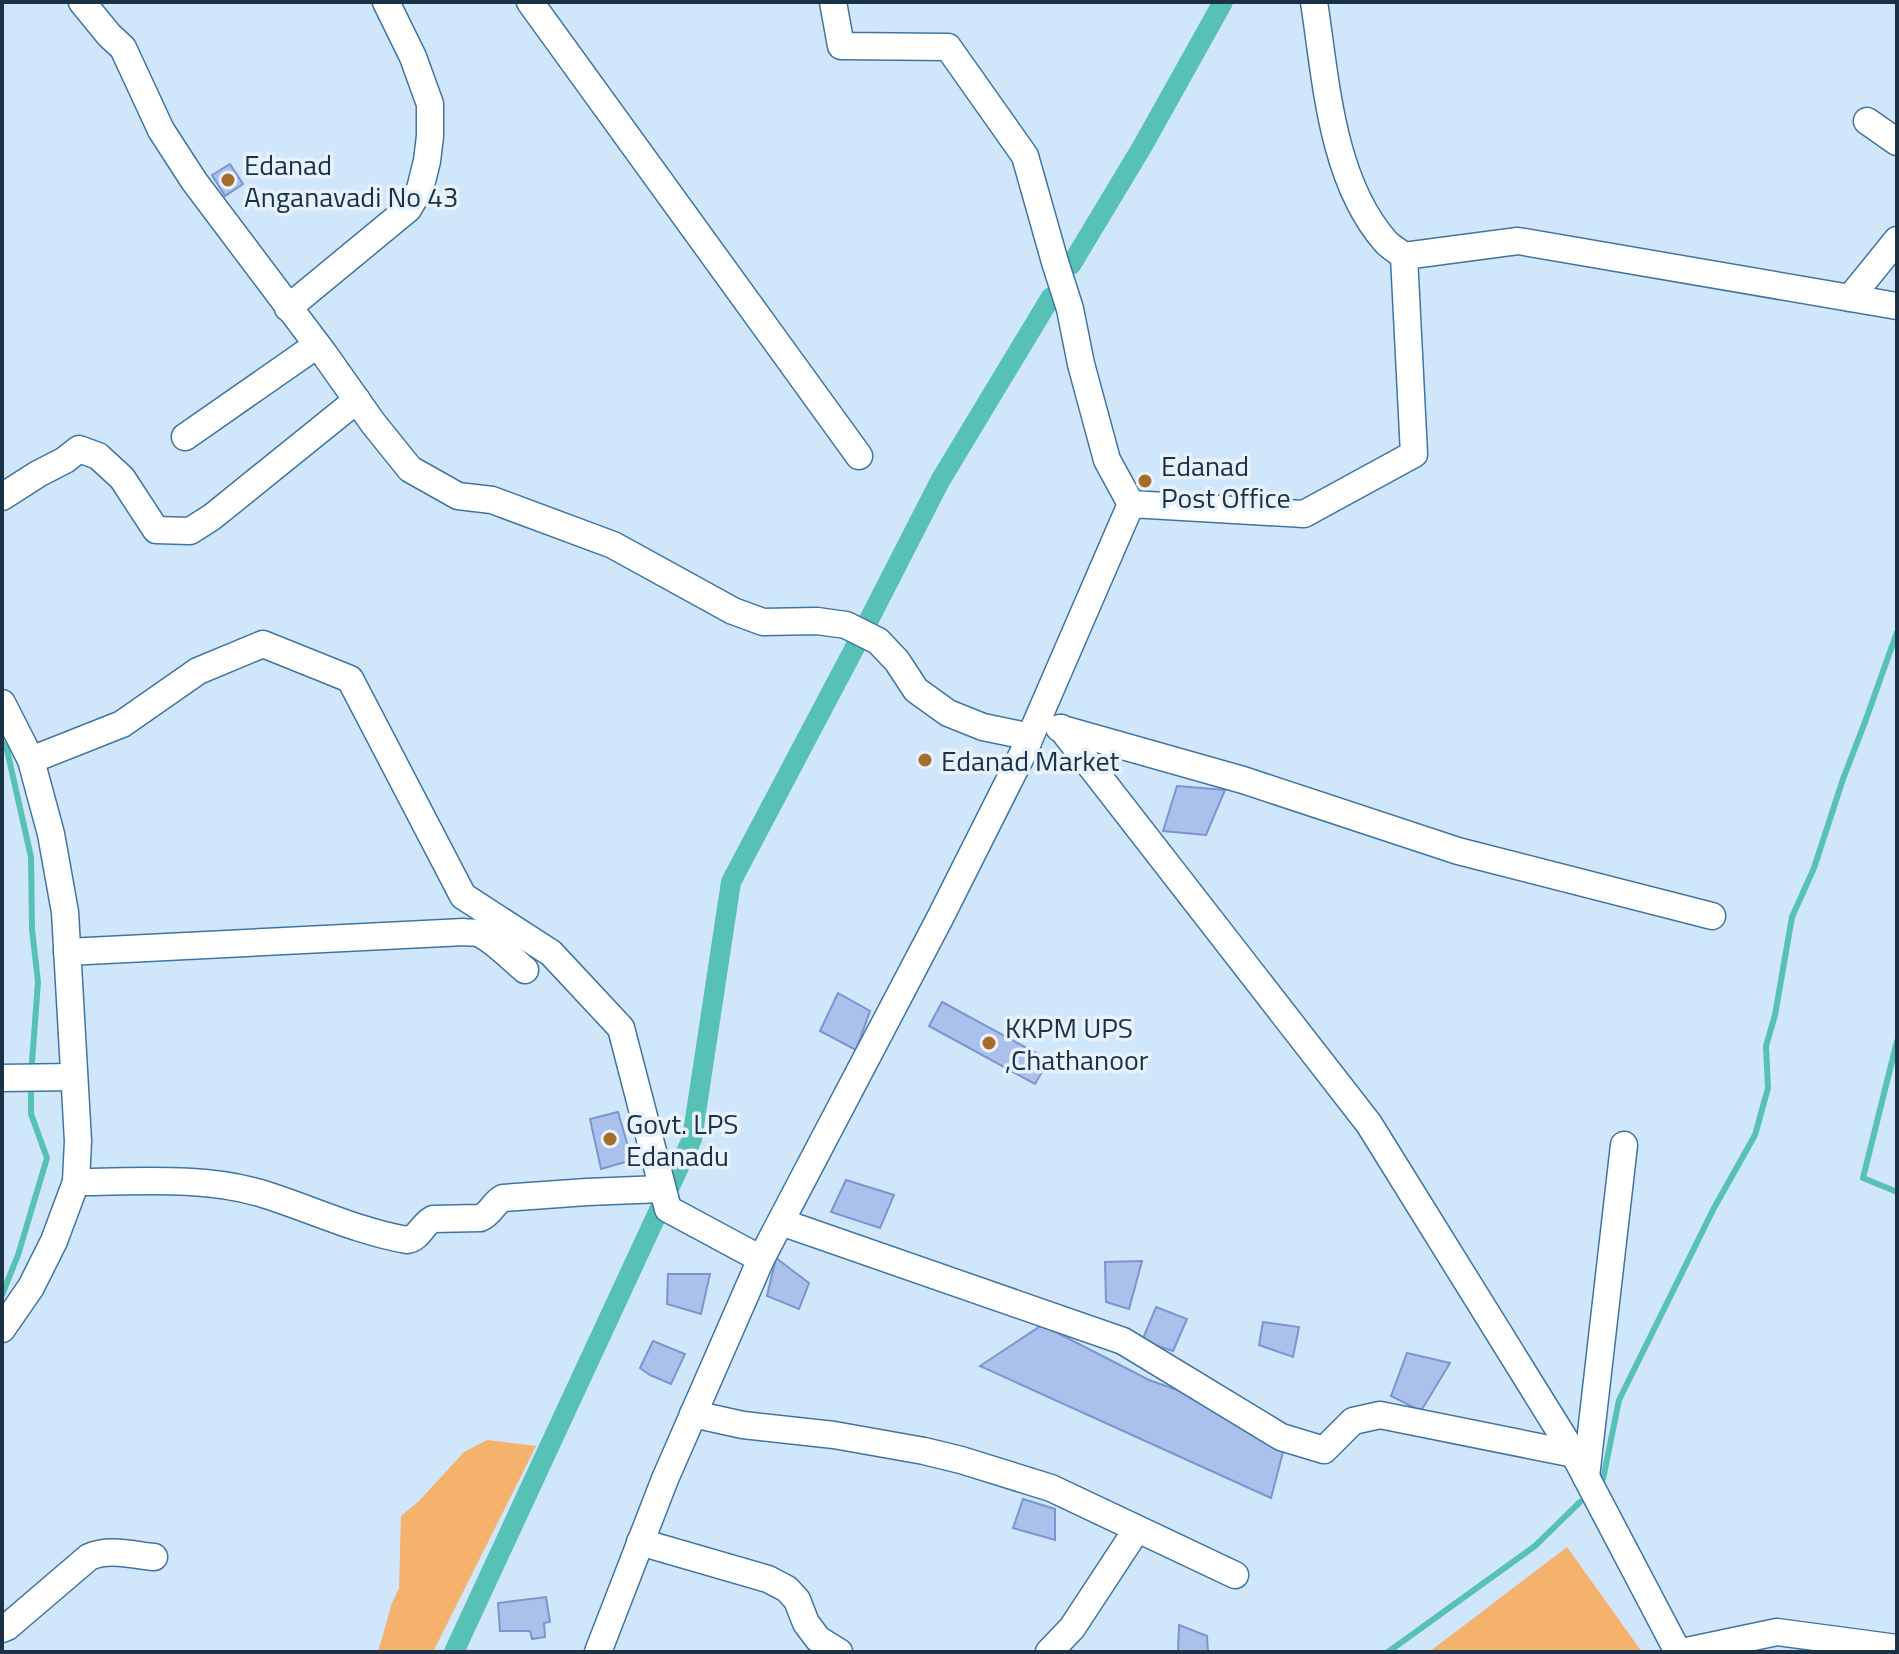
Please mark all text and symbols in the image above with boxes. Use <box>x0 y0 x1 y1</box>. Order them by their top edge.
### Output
place label: Edanad Anganavadi No 43 <box>244 143 459 218</box>
marker: Edanad Anganavadi No 43 <box>219 171 237 189</box>
place label: Edanad Post Office <box>1161 444 1291 519</box>
marker: Edanad Post Office <box>1136 472 1154 490</box>
place label: Edanad Market <box>941 739 1119 782</box>
marker: Edanad Market <box>916 751 934 769</box>
place label: KKPM UPS ,Chathanoor <box>1005 1006 1149 1081</box>
marker: KKPM UPS ,Chathanoor <box>980 1034 998 1052</box>
place label: Govt. LPS Edanadu <box>626 1102 738 1177</box>
marker: Govt. LPS Edanadu <box>601 1130 619 1148</box>

